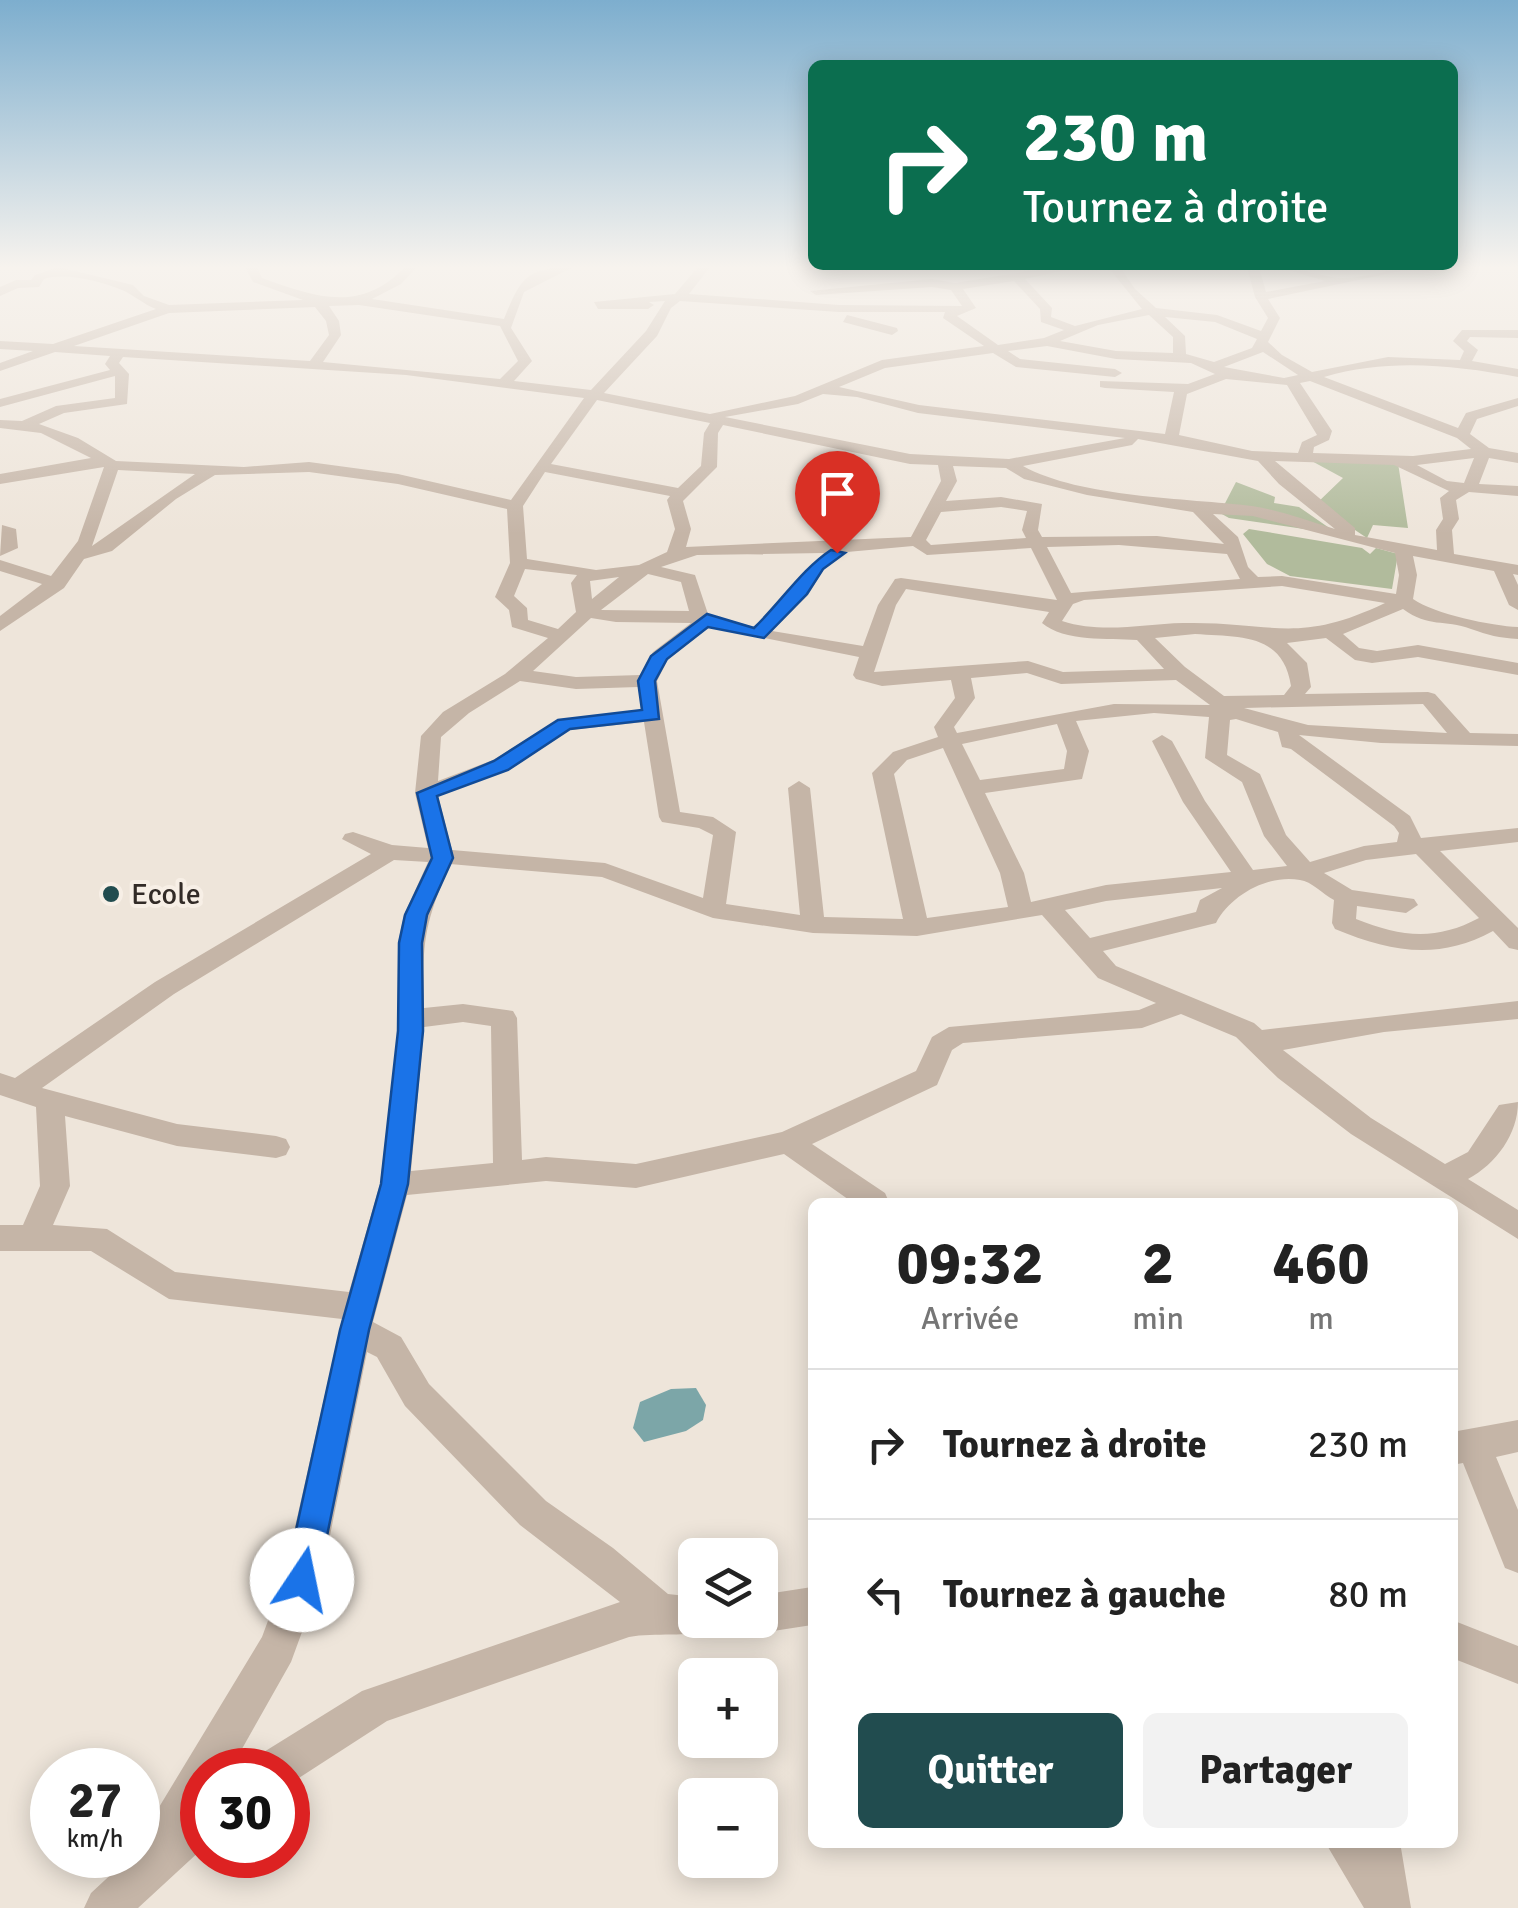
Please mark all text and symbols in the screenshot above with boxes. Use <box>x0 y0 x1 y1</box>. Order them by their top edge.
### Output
text: 230 m <box>1023 94 1208 180</box>
icon: right <box>858 100 988 230</box>
text: Tournez à droite <box>1023 180 1329 235</box>
pin <box>795 451 880 554</box>
icon: arrive <box>810 466 865 521</box>
place label: Ecole <box>131 876 201 913</box>
marker: Ecole <box>100 883 122 905</box>
text: 09:32 <box>896 1227 1044 1301</box>
text: 2 <box>1142 1227 1174 1301</box>
text: 460 <box>1272 1227 1370 1301</box>
text: Arrivée <box>921 1299 1019 1338</box>
text: min <box>1132 1299 1184 1338</box>
text: m <box>1308 1299 1334 1338</box>
icon: right <box>858 1417 913 1472</box>
text: Tournez à droite <box>943 1421 1207 1468</box>
text: 230 m <box>1308 1421 1408 1468</box>
position arrow <box>250 1528 354 1632</box>
map controls <box>678 1538 778 1878</box>
button: layers <box>678 1538 778 1638</box>
icon: left <box>858 1567 913 1622</box>
text: Tournez à gauche <box>943 1571 1226 1618</box>
text: 80 m <box>1328 1571 1408 1618</box>
button: + <box>678 1658 778 1758</box>
button: Quitter <box>858 1713 1123 1828</box>
button: Partager <box>1143 1713 1408 1828</box>
speed limit sign: 30 <box>180 1748 310 1878</box>
text: 27 <box>68 1770 122 1832</box>
button: − <box>678 1778 778 1878</box>
text: km/h <box>67 1823 123 1854</box>

